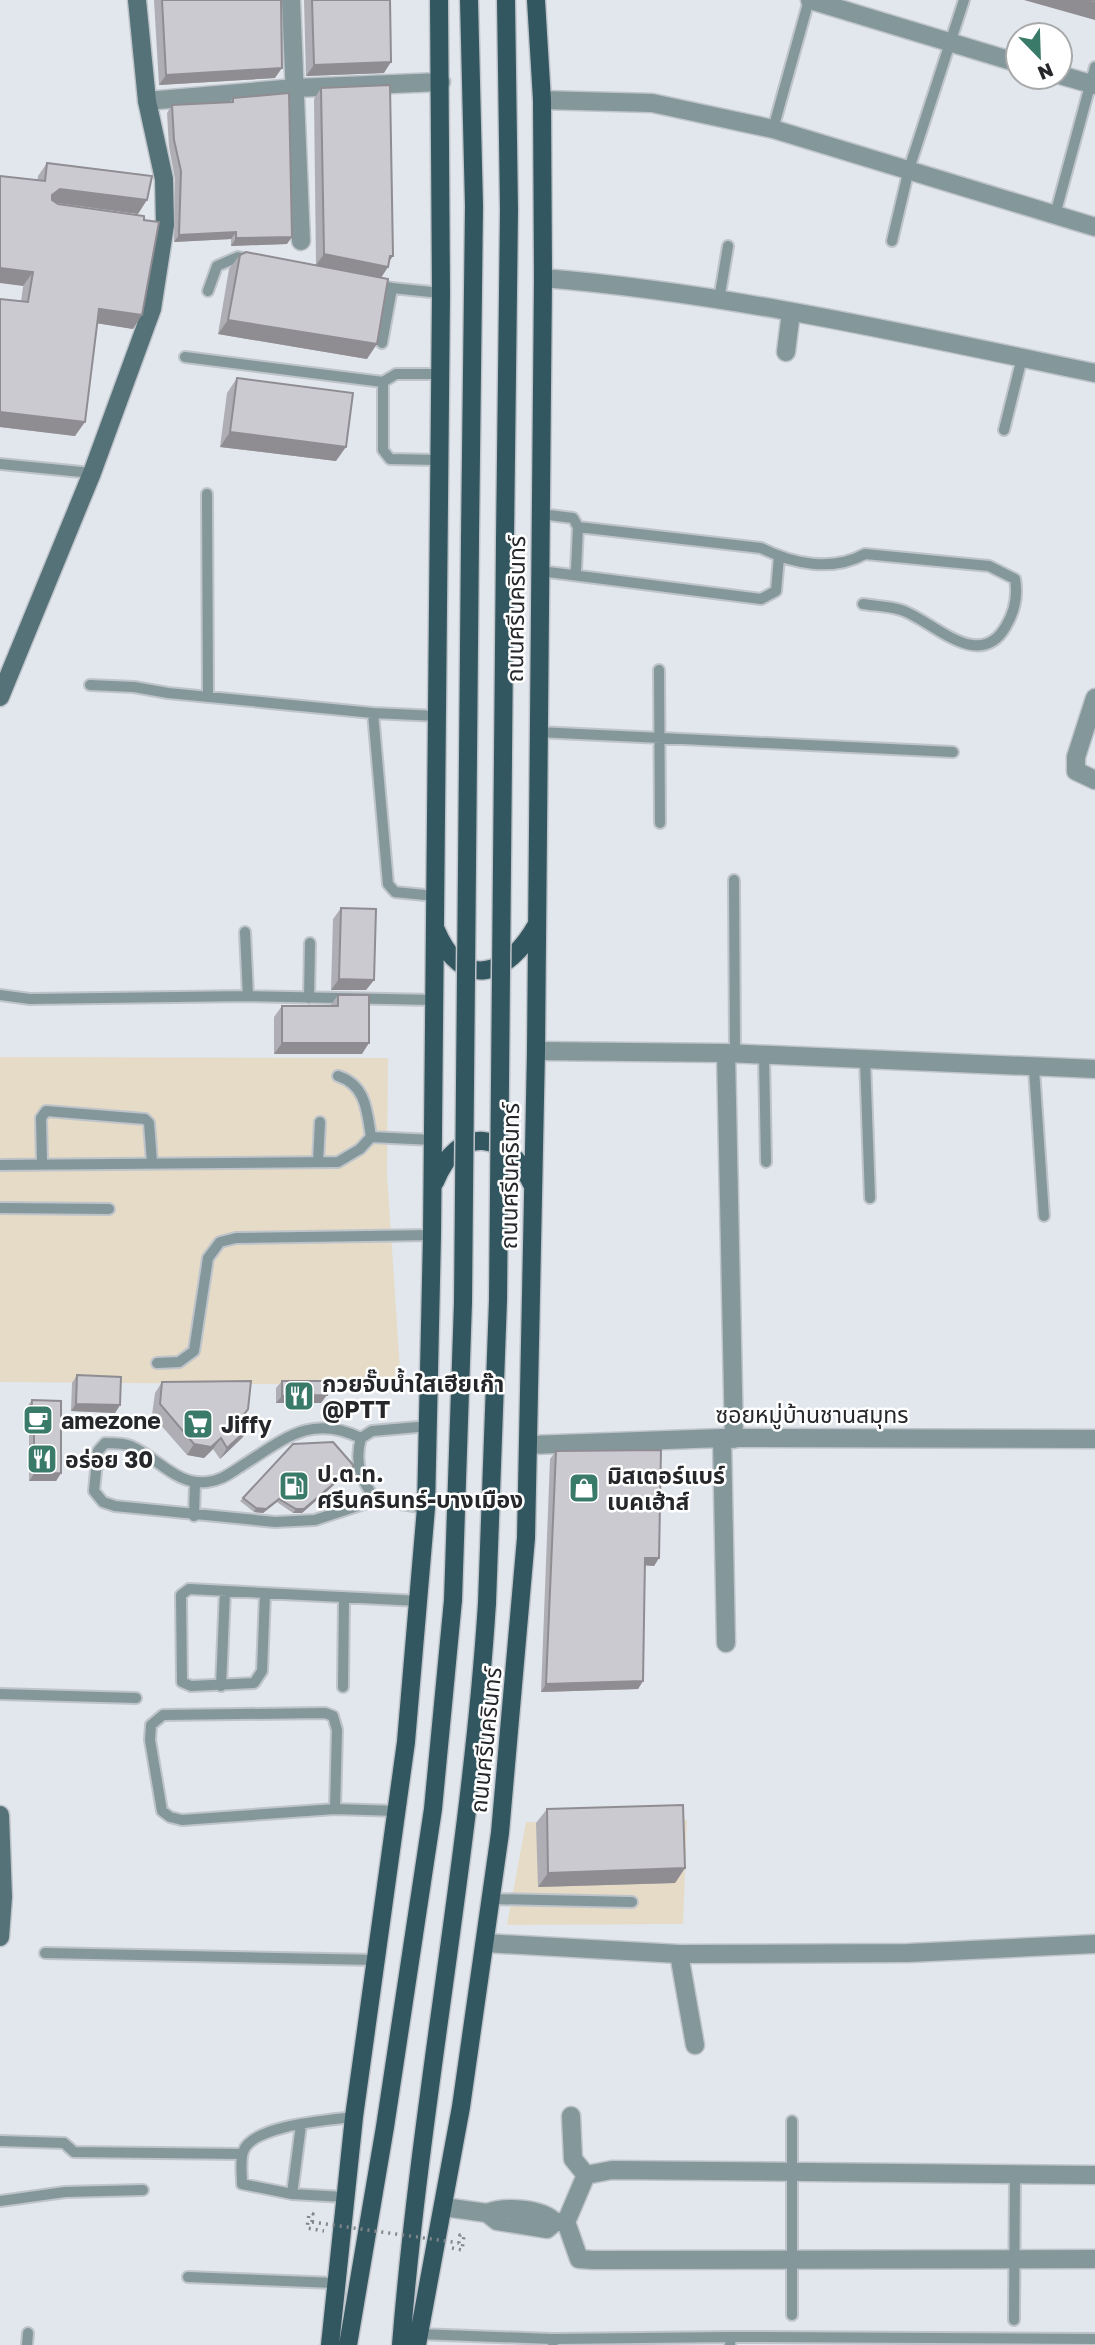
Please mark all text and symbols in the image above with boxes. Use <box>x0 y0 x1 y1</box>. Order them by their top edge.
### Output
north arrow <box>1004 21 1074 91</box>
text: N <box>1035 59 1057 86</box>
street label: ถนนศรีนครินทร์ <box>500 534 530 682</box>
street label: ถนนศรีนครินทร์ <box>494 1101 524 1249</box>
place label: กวยจั๊บน้ำใสเฮียเก๊า @PTT <box>322 1368 504 1423</box>
restaurant icon: กวยจั๊บน้ำใสเฮียเก๊า @PTT <box>282 1379 316 1413</box>
street label: ซอยหมู่บ้านชานสมุทร <box>715 1400 909 1430</box>
cafe icon: amezone <box>21 1403 55 1437</box>
place label: amezone <box>61 1406 161 1434</box>
supermarket icon: Jiffy <box>181 1407 215 1441</box>
place label: Jiffy <box>221 1410 272 1438</box>
restaurant icon: อร่อย 30 <box>25 1442 59 1476</box>
place label: อร่อย 30 <box>65 1445 153 1473</box>
place label: ป.ต.ท. ศรีนครินทร์-บางเมือง <box>317 1459 523 1513</box>
place label: มิสเตอร์แบร์ เบคเฮ้าส์ <box>607 1461 725 1515</box>
fuel station icon: ป.ต.ท. ศรีนครินทร์-บางเมือง <box>277 1469 311 1503</box>
shop icon: มิสเตอร์แบร์ เบคเฮ้าส์ <box>567 1471 601 1505</box>
street label: ถนนศรีนครินทร์ <box>463 1665 507 1814</box>

